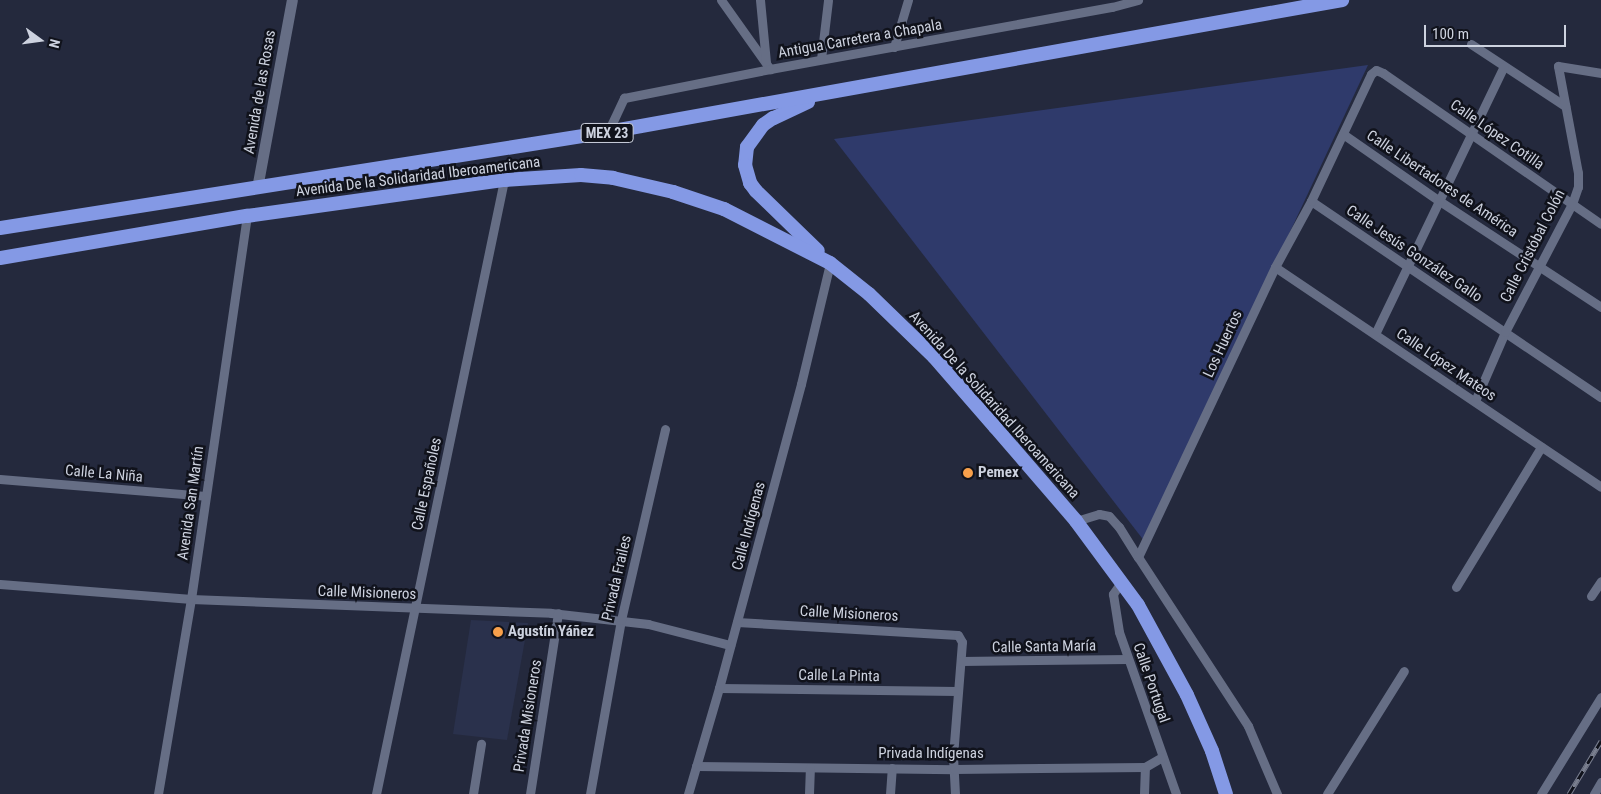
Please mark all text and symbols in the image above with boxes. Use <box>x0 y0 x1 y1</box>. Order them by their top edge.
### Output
north arrow <box>15 15 65 65</box>
scale bar <box>1426 15 1568 47</box>
street label: Antigua Carretera a Chapala <box>777 16 943 62</box>
text: 100 m <box>1432 25 1469 43</box>
street label: Avenida de las Rosas <box>240 29 280 155</box>
text: N <box>46 38 63 50</box>
street label: Calle López Cotilla <box>1447 96 1547 174</box>
road number: MEX 23 <box>580 122 634 144</box>
street label: Calle Libertadores de América <box>1363 127 1521 241</box>
street label: Avenida De la Solidaridad Iberoamericana <box>295 153 541 201</box>
street label: Calle Cristóbal Colón <box>1497 187 1569 305</box>
street label: Calle Jesús González Gallo <box>1343 202 1485 306</box>
street label: Avenida De la Solidaridad Iberoamericana <box>905 308 1083 502</box>
street label: Los Huertos <box>1200 308 1246 380</box>
street label: Calle López Mateos <box>1393 325 1499 405</box>
street label: Calle Españoles <box>408 436 446 532</box>
street label: Avenida San Martín <box>174 445 208 561</box>
street label: Calle La Niña <box>64 462 144 486</box>
place label: Pemex <box>978 464 1019 482</box>
marker: Pemex <box>962 467 974 479</box>
street label: Calle Indígenas <box>729 480 769 572</box>
street label: Privada Frailes <box>598 534 636 622</box>
street label: Calle Misioneros <box>317 582 417 604</box>
street label: Calle Misioneros <box>799 602 899 626</box>
place label: Agustín Yáñez <box>508 623 594 641</box>
marker: Agustín Yáñez <box>492 626 504 638</box>
street label: Calle Santa María <box>992 637 1096 657</box>
street label: Calle Portugal <box>1129 641 1173 725</box>
street label: Privada Misioneros <box>510 659 546 773</box>
street label: Calle La Pinta <box>798 666 880 686</box>
street label: Privada Indígenas <box>878 745 984 763</box>

